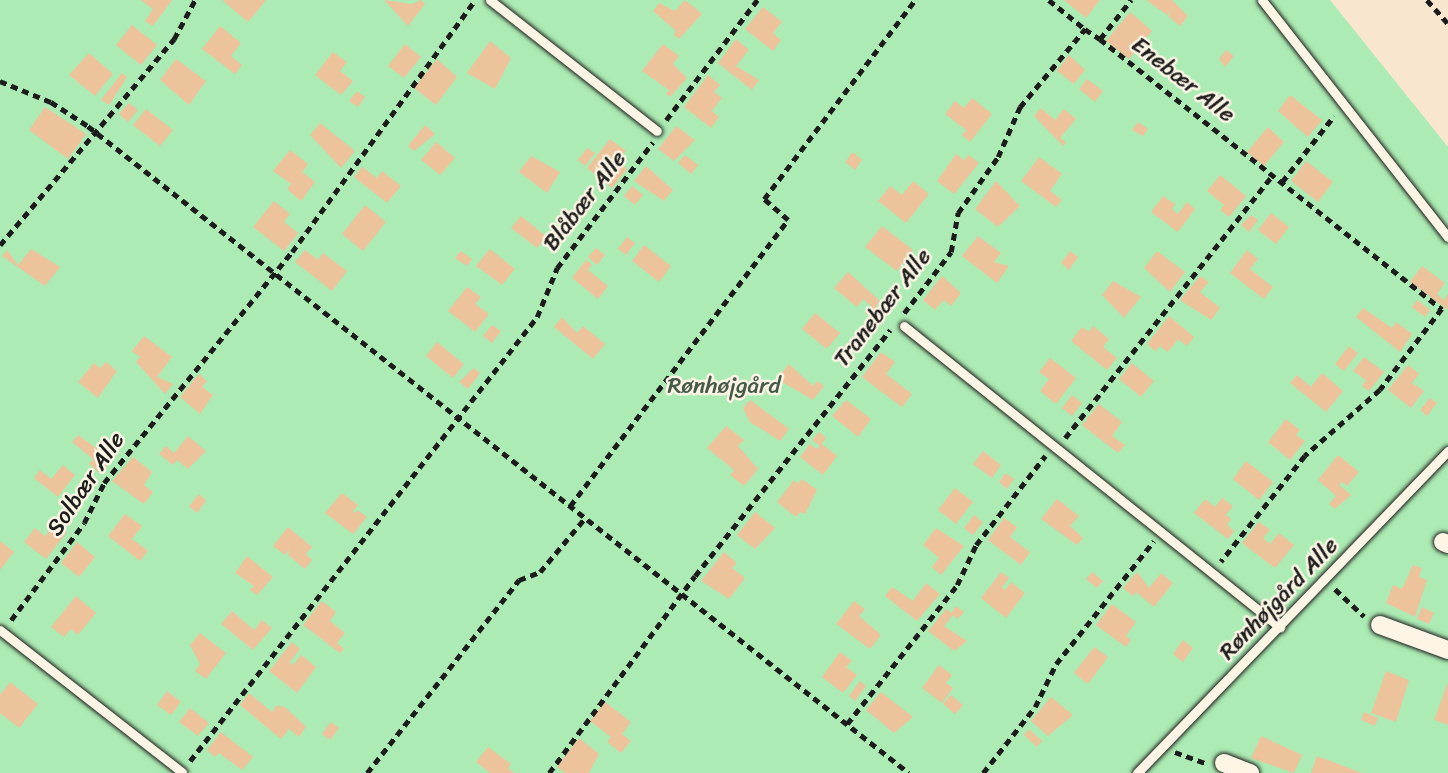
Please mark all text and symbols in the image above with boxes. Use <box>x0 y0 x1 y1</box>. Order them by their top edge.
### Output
street label: Enebær Alle <box>1126 31 1240 129</box>
street label: Blåbær Alle <box>537 146 633 256</box>
street label: Tranebær Alle <box>828 243 938 373</box>
park label: Rønhøjgård <box>667 372 781 400</box>
street label: Solbær Alle <box>41 427 131 541</box>
street label: Rønhøjgård Alle <box>1214 532 1344 666</box>

